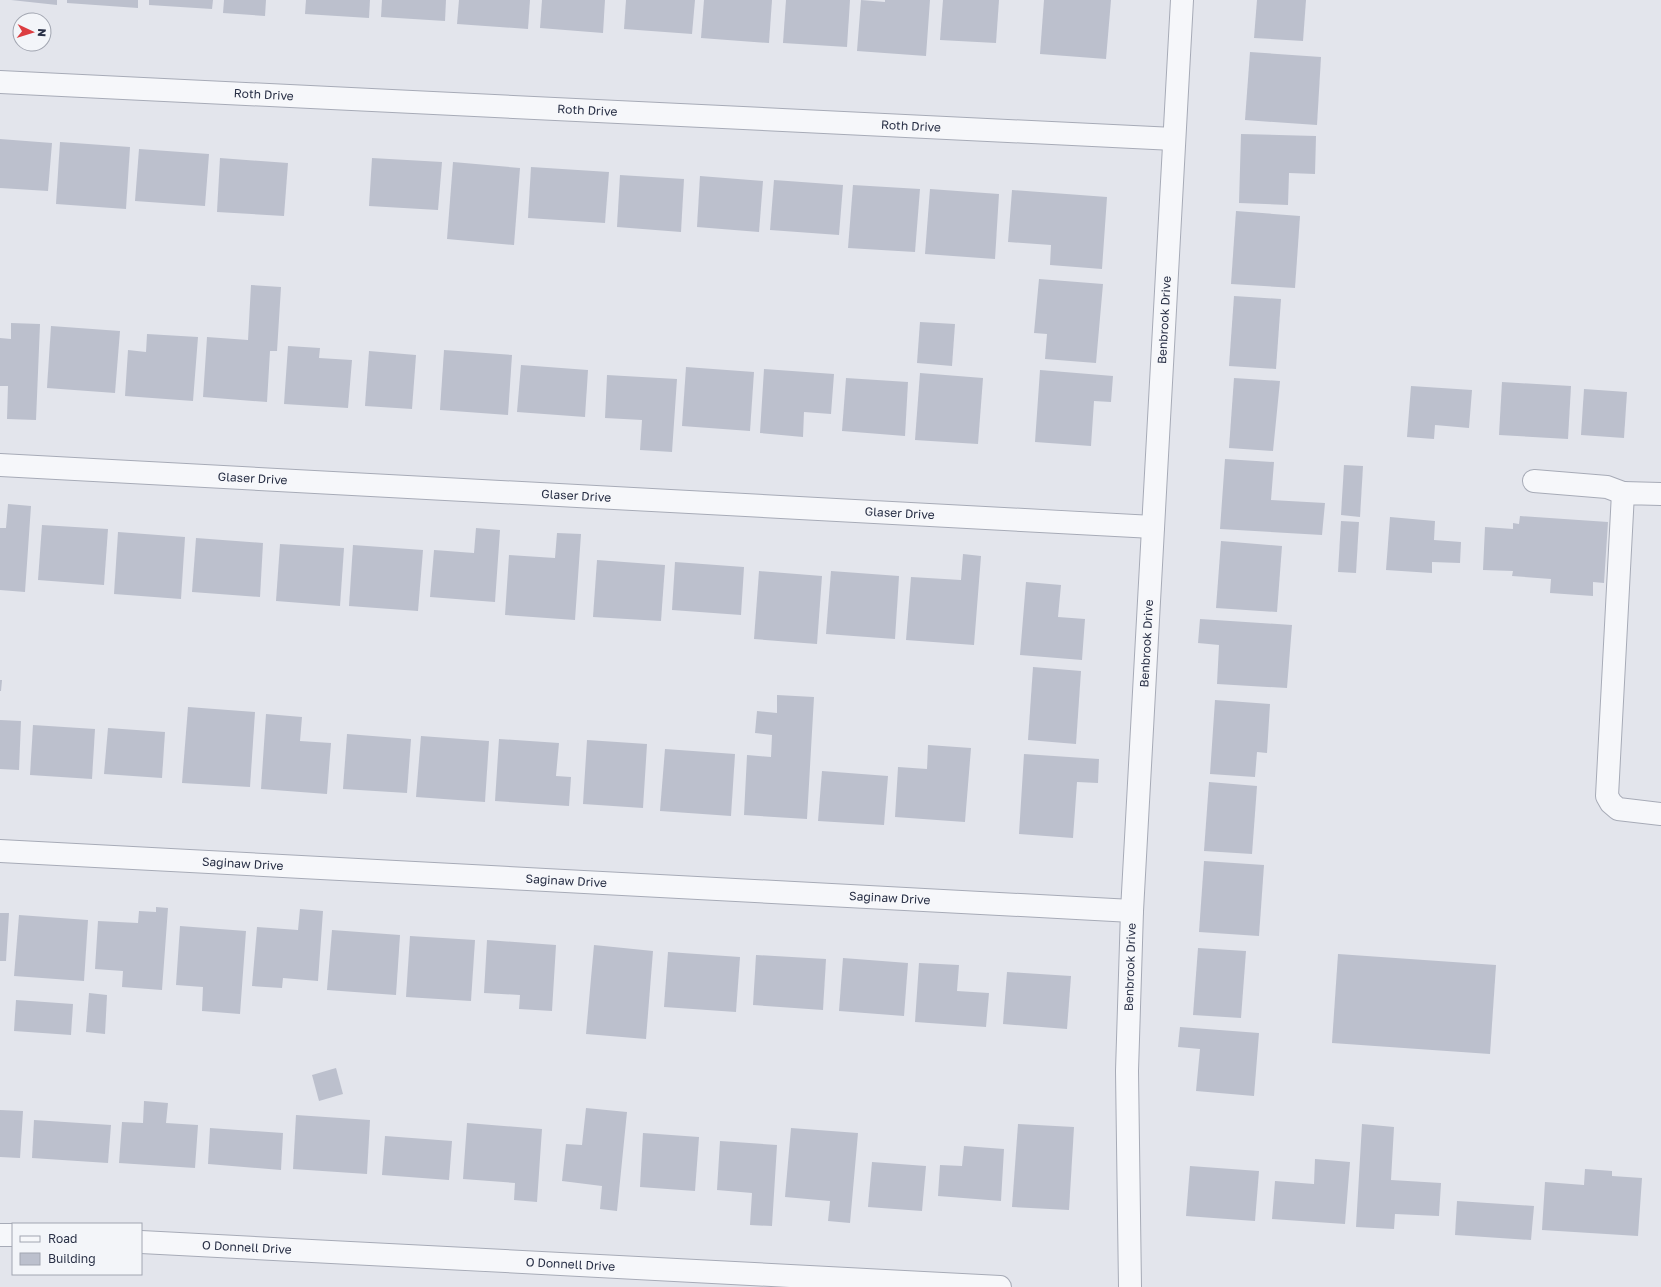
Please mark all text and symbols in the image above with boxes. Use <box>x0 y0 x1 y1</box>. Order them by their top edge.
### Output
north arrow <box>12 12 52 52</box>
text: N <box>36 28 49 37</box>
street label: Roth Drive <box>233 85 294 103</box>
street label: Roth Drive <box>557 101 618 119</box>
street label: Roth Drive <box>881 117 941 135</box>
street label: Benbrook Drive <box>1154 275 1174 364</box>
street label: Glaser Drive <box>217 469 288 487</box>
street label: Glaser Drive <box>541 486 612 505</box>
street label: Glaser Drive <box>864 504 935 522</box>
street label: Benbrook Drive <box>1136 599 1156 688</box>
street label: Saginaw Drive <box>202 854 284 873</box>
street label: Saginaw Drive <box>525 871 607 890</box>
street label: Saginaw Drive <box>849 888 931 907</box>
street label: Benbrook Drive <box>1121 923 1139 1011</box>
legend <box>12 1223 142 1275</box>
text: Road <box>48 1231 77 1246</box>
street label: O Donnell Drive <box>202 1237 292 1257</box>
text: Building <box>48 1251 96 1266</box>
street label: O Donnell Drive <box>525 1254 616 1274</box>

